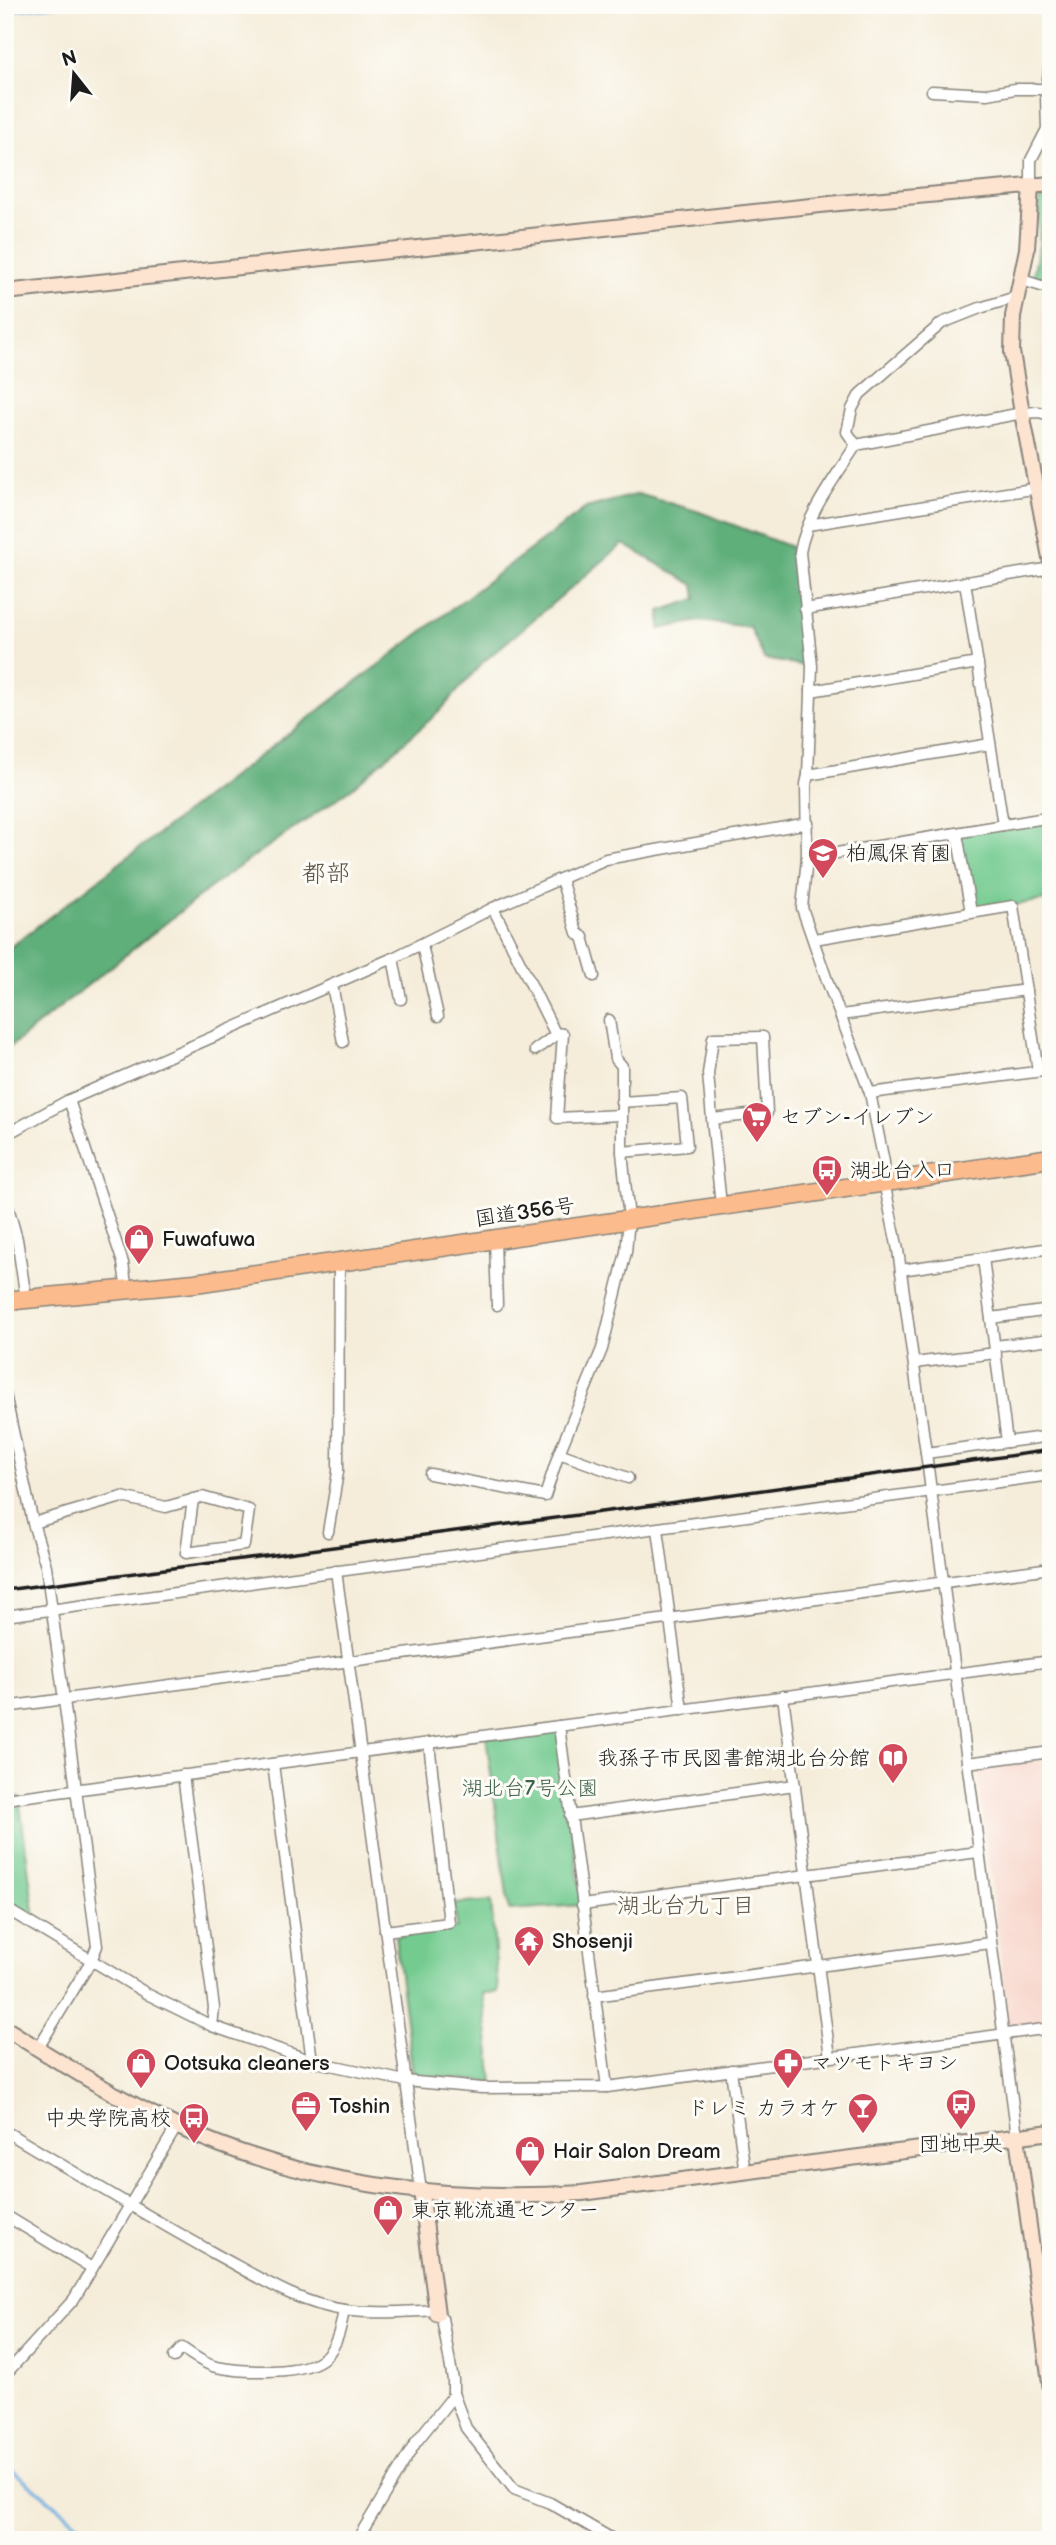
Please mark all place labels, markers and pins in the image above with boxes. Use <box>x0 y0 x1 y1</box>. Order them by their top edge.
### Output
school or university icon: 柏鳳保育園 <box>806 836 840 880</box>
place label: 柏鳳保育園 <box>846 841 951 866</box>
supermarket icon: セブン-イレブン <box>740 1100 774 1144</box>
place label: セブン-イレブン <box>780 1105 935 1130</box>
bus stop icon: 湖北台入口 <box>810 1153 844 1197</box>
place label: 湖北台入口 <box>850 1158 955 1183</box>
shop icon: Fuwafuwa <box>122 1222 156 1266</box>
place label: Fuwafuwa <box>162 1227 255 1252</box>
library icon: 我孫子市民図書館湖北台分館 <box>876 1741 910 1785</box>
place label: 我孫子市民図書館湖北台分館 <box>597 1746 870 1771</box>
temple icon: Shosenji <box>512 1924 546 1968</box>
place label: Shosenji <box>552 1929 633 1954</box>
shop icon: Ootsuka cleaners <box>124 2046 158 2090</box>
pharmacy icon: マツモトキヨシ <box>771 2046 805 2090</box>
place label: Ootsuka cleaners <box>164 2051 330 2076</box>
place label: マツモトキヨシ <box>811 2051 958 2076</box>
bus stop icon: 団地中央 <box>944 2087 978 2131</box>
office icon: Toshin <box>289 2089 323 2133</box>
bar icon: ドレミ カラオケ <box>846 2091 880 2135</box>
place label: Toshin <box>329 2094 390 2119</box>
place label: ドレミ カラオケ <box>687 2096 840 2121</box>
bus stop icon: 中央学院高校 <box>177 2101 211 2145</box>
place label: 中央学院高校 <box>45 2106 171 2131</box>
place label: 団地中央 <box>919 2132 1003 2157</box>
shop icon: Hair Salon Dream <box>513 2134 547 2178</box>
place label: Hair Salon Dream <box>553 2139 721 2164</box>
shop icon: 東京靴流通センター <box>371 2193 405 2237</box>
place label: 東京靴流通センター <box>411 2198 599 2223</box>

